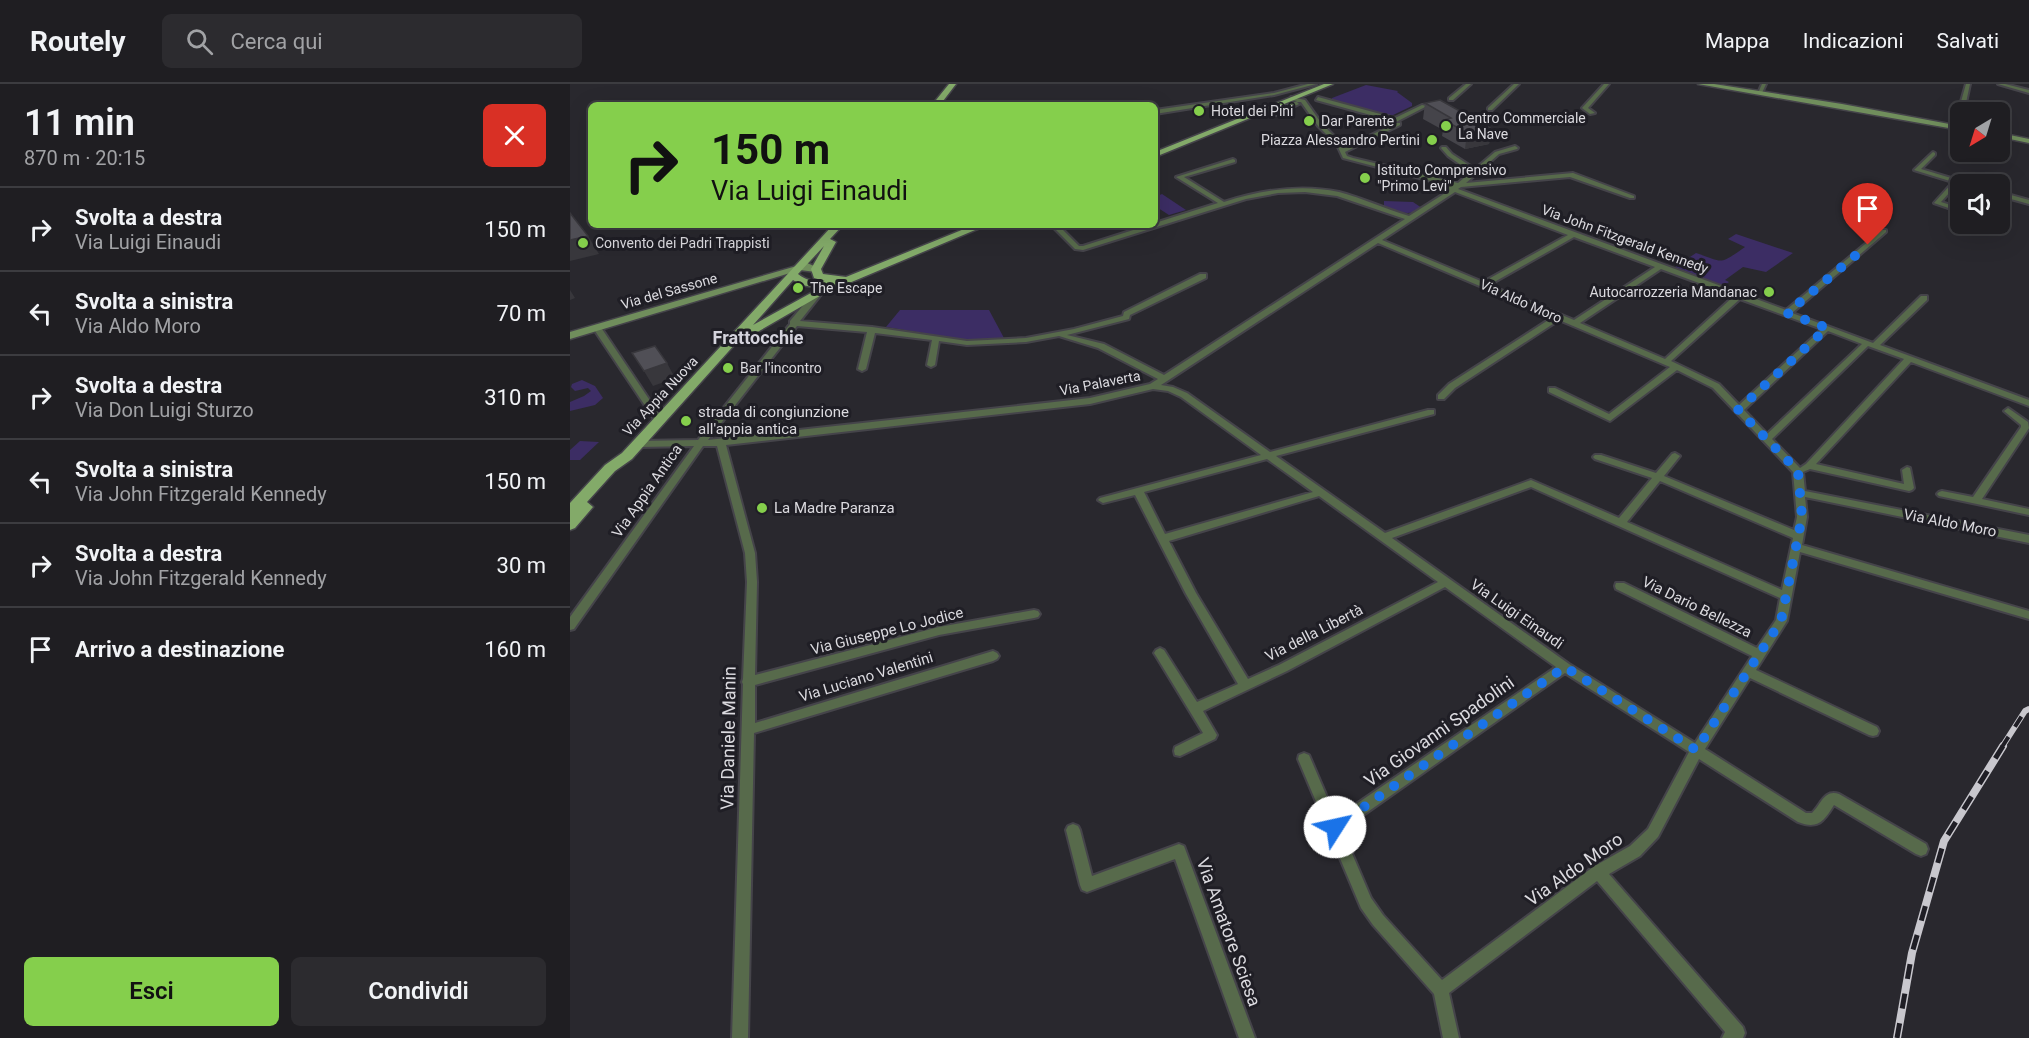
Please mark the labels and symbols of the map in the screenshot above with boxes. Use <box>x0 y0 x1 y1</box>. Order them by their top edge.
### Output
north arrow <box>1950 102 2010 162</box>
place label: Hotel dei Pini <box>1211 103 1293 119</box>
marker: Hotel dei Pini <box>1192 104 1206 118</box>
place label: Centro Commerciale La Nave <box>1458 110 1586 142</box>
place label: Dar Parente <box>1321 113 1394 129</box>
marker: Dar Parente <box>1302 114 1316 128</box>
marker: Centro Commerciale La Nave <box>1439 119 1453 133</box>
place label: Piazza Alessandro Pertini <box>1261 132 1420 148</box>
marker: Piazza Alessandro Pertini <box>1425 133 1439 147</box>
place label: Istituto Comprensivo "Primo Levi" <box>1377 162 1507 194</box>
marker: Istituto Comprensivo "Primo Levi" <box>1358 171 1372 185</box>
pin <box>1842 183 1893 245</box>
street label: Via John Fitzgerald Kennedy <box>1539 201 1711 277</box>
place label: Convento dei Padri Trappisti <box>595 235 770 251</box>
marker: Convento dei Padri Trappisti <box>576 236 590 250</box>
street label: Via del Sassone <box>619 270 719 312</box>
street label: Via Aldo Moro <box>1478 276 1565 326</box>
place label: The Escape <box>810 280 882 296</box>
marker: The Escape <box>791 281 805 295</box>
place label: Autocarrozzeria Mandanac <box>1589 284 1757 300</box>
marker: Autocarrozzeria Mandanac <box>1762 285 1776 299</box>
district label: Frattocchie <box>712 327 804 348</box>
street label: Via Appia Nuova <box>619 353 701 439</box>
place label: Bar l'incontro <box>740 360 822 376</box>
marker: Bar l'incontro <box>721 361 735 375</box>
street label: Via Palaverta <box>1058 367 1142 399</box>
place label: strada di congiunzione all'appia antica <box>698 403 849 438</box>
marker: strada di congiunzione all'appia antica <box>679 414 693 428</box>
street label: Via Appia Antica <box>608 441 686 541</box>
place label: La Madre Paranza <box>774 499 895 517</box>
marker: La Madre Paranza <box>755 501 769 515</box>
street label: Via Aldo Moro <box>1902 505 1998 541</box>
street label: Via Dario Bellezza <box>1639 573 1755 641</box>
street label: Via Luigi Einaudi <box>1467 575 1567 653</box>
street label: Via della Libertà <box>1262 601 1366 665</box>
street label: Via Giuseppe Lo Jodice <box>809 603 965 659</box>
street label: Via Luciano Valentini <box>797 648 935 706</box>
street label: Via Daniele Manin <box>716 666 740 810</box>
street label: Via Giovanni Spadolini <box>1360 671 1518 791</box>
position arrow <box>1303 795 1367 859</box>
street label: Via Aldo Moro <box>1522 828 1626 910</box>
street label: Via Amatore Sciesa <box>1192 855 1266 1009</box>

